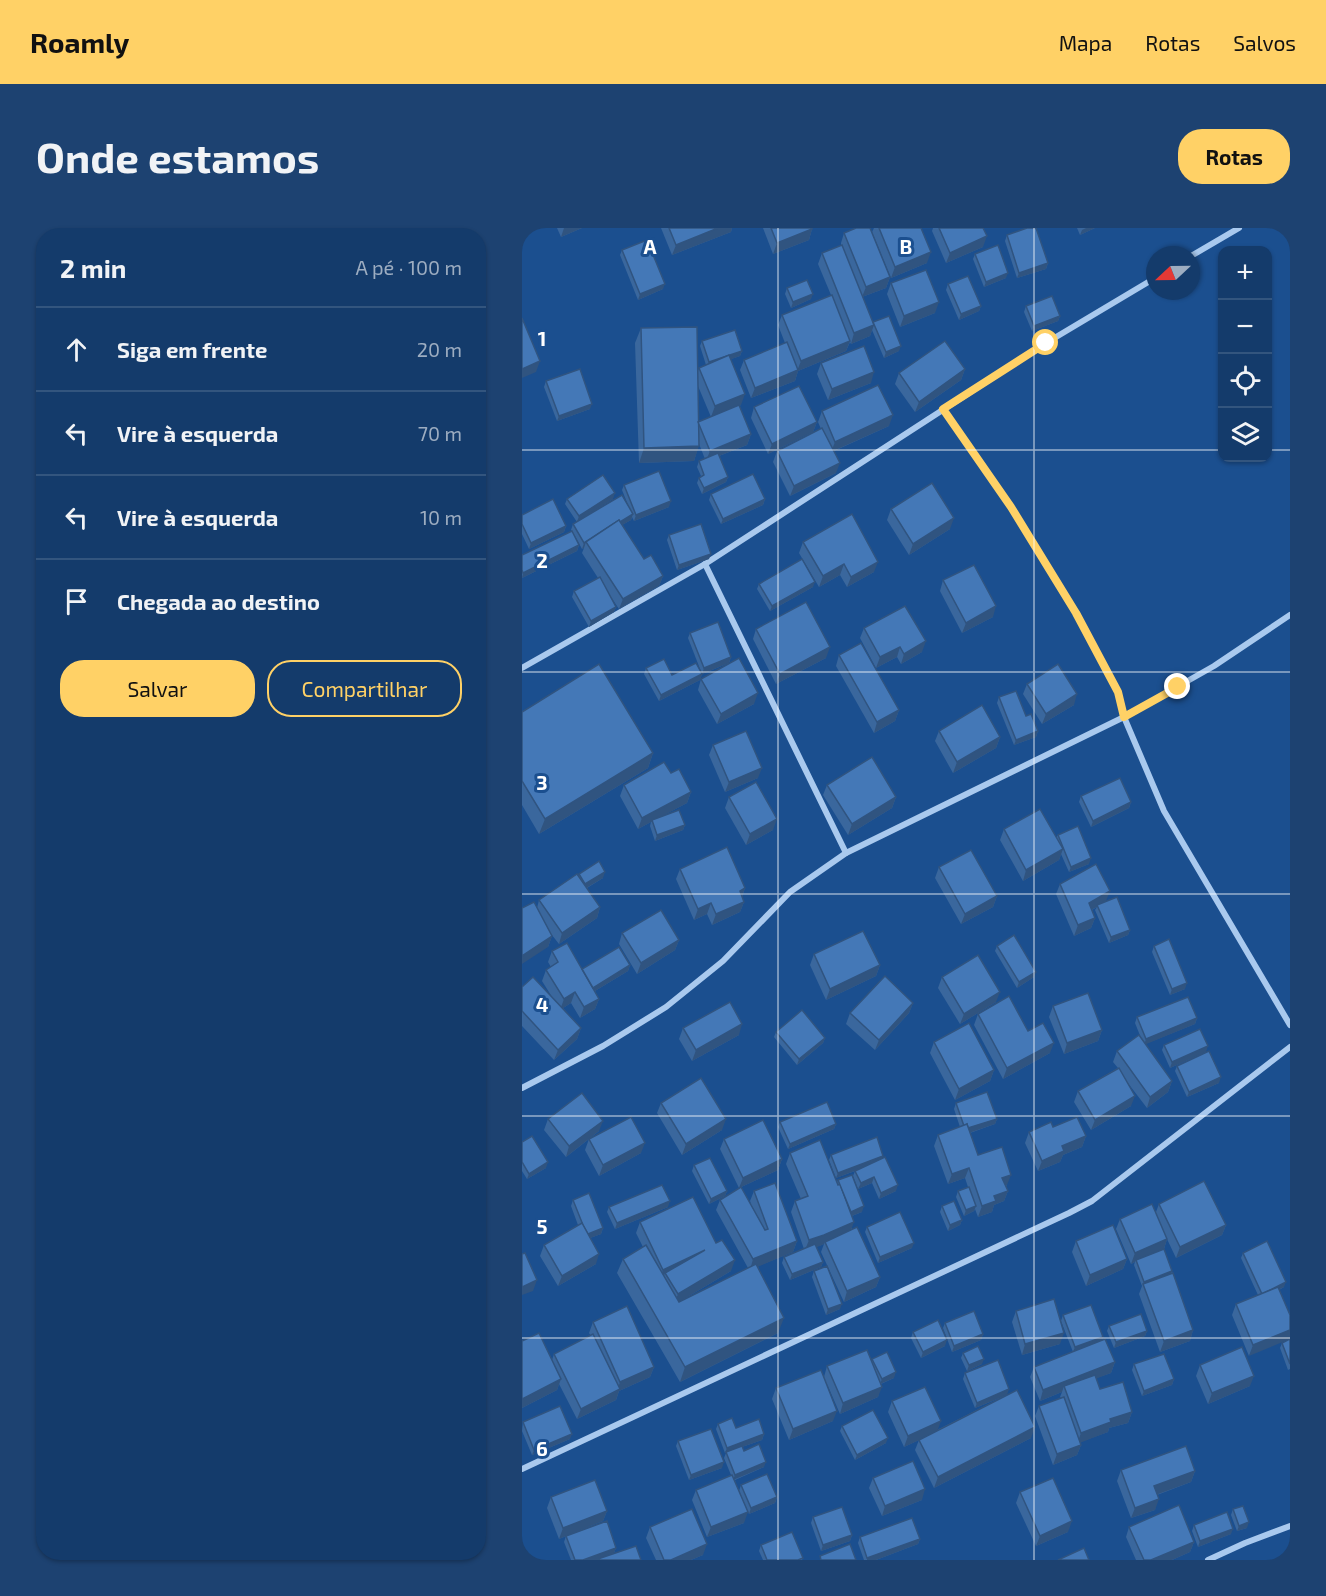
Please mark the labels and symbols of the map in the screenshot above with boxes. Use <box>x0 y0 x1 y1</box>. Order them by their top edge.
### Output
text: A <box>643 234 657 258</box>
text: B <box>900 234 912 258</box>
north arrow <box>1146 246 1200 300</box>
text: 1 <box>538 326 546 350</box>
route start <box>1032 329 1058 355</box>
text: 2 <box>536 548 548 572</box>
route end <box>1164 673 1190 699</box>
text: 3 <box>536 770 548 794</box>
text: 4 <box>536 992 549 1016</box>
text: 5 <box>536 1214 548 1238</box>
text: 6 <box>536 1436 548 1460</box>

